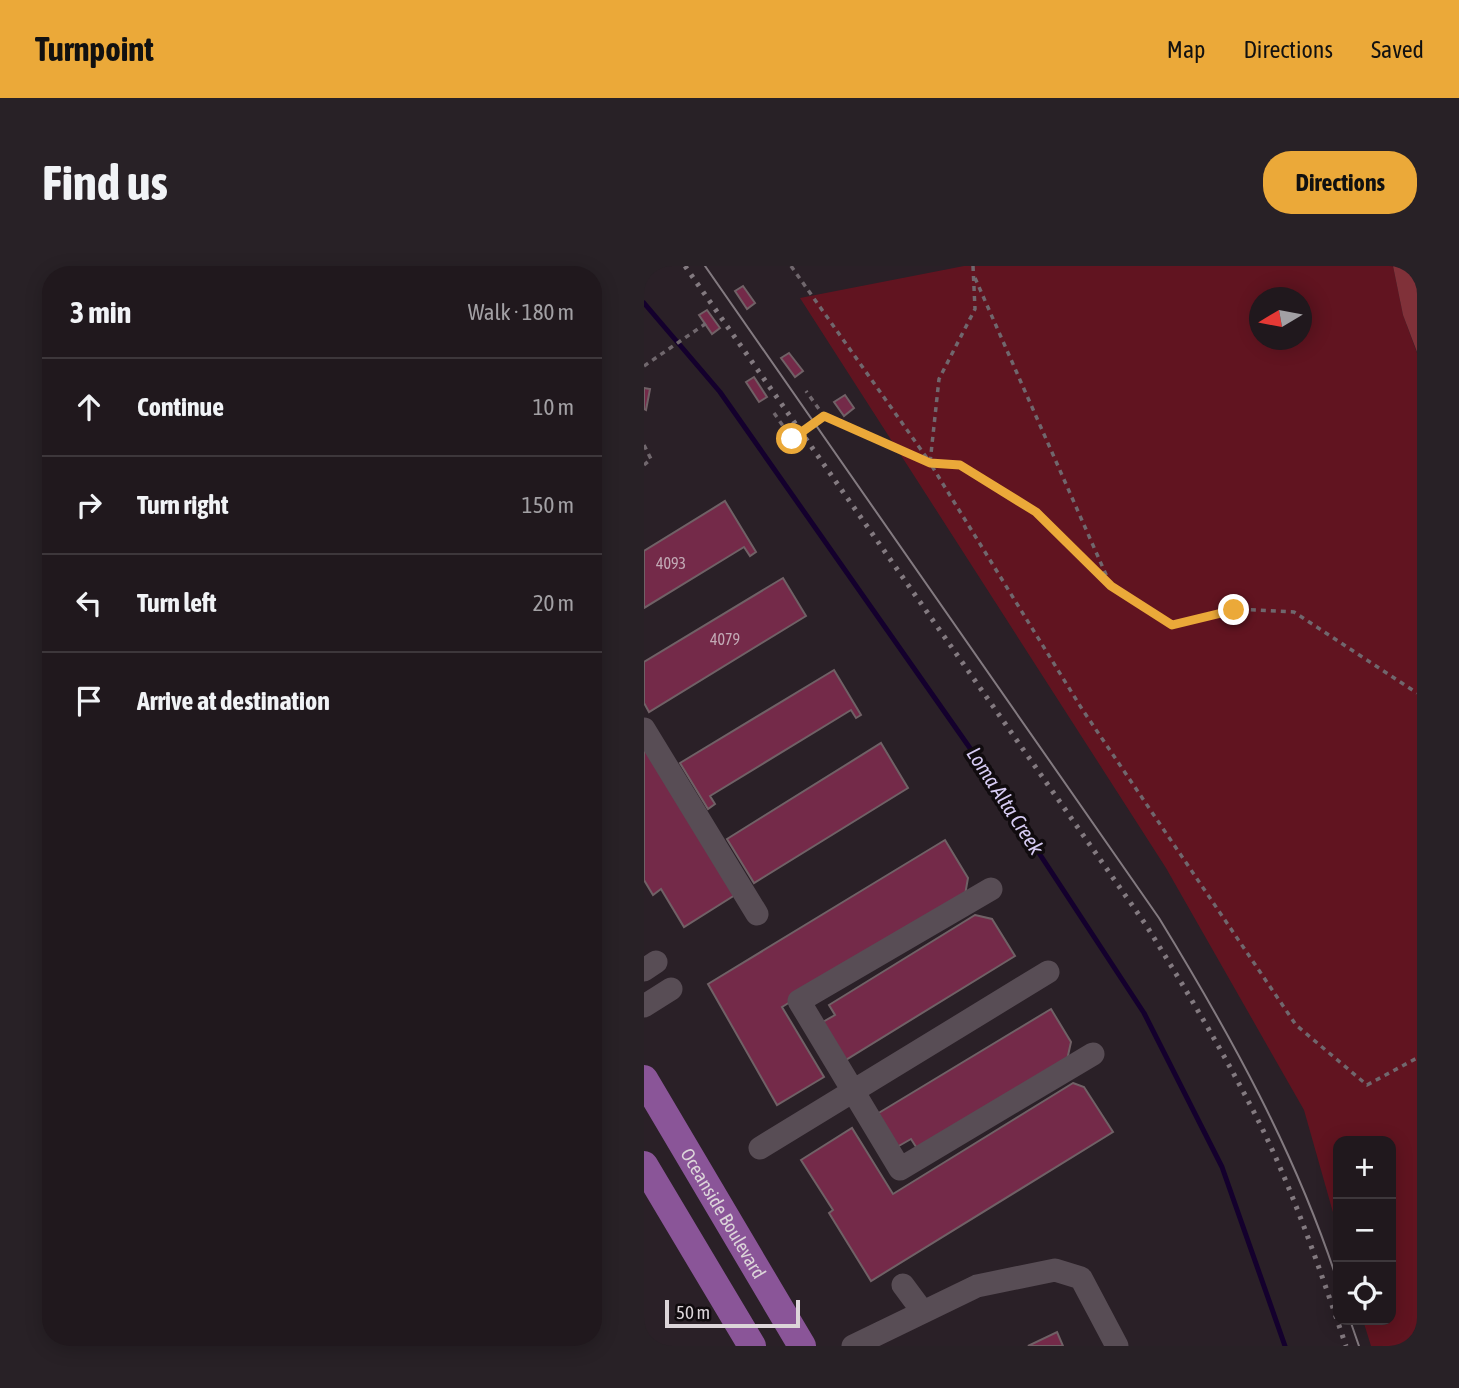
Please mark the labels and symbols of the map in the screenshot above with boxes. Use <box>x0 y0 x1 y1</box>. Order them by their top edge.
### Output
north arrow <box>1249 287 1312 350</box>
route start <box>776 423 807 454</box>
house number: 4093 <box>656 554 686 572</box>
route end <box>1218 594 1249 625</box>
house number: 4079 <box>710 630 740 648</box>
water label: Loma Alta Creek <box>962 742 1050 859</box>
street label: Oceanside Boulevard <box>676 1144 771 1282</box>
scale bar <box>665 1297 800 1329</box>

